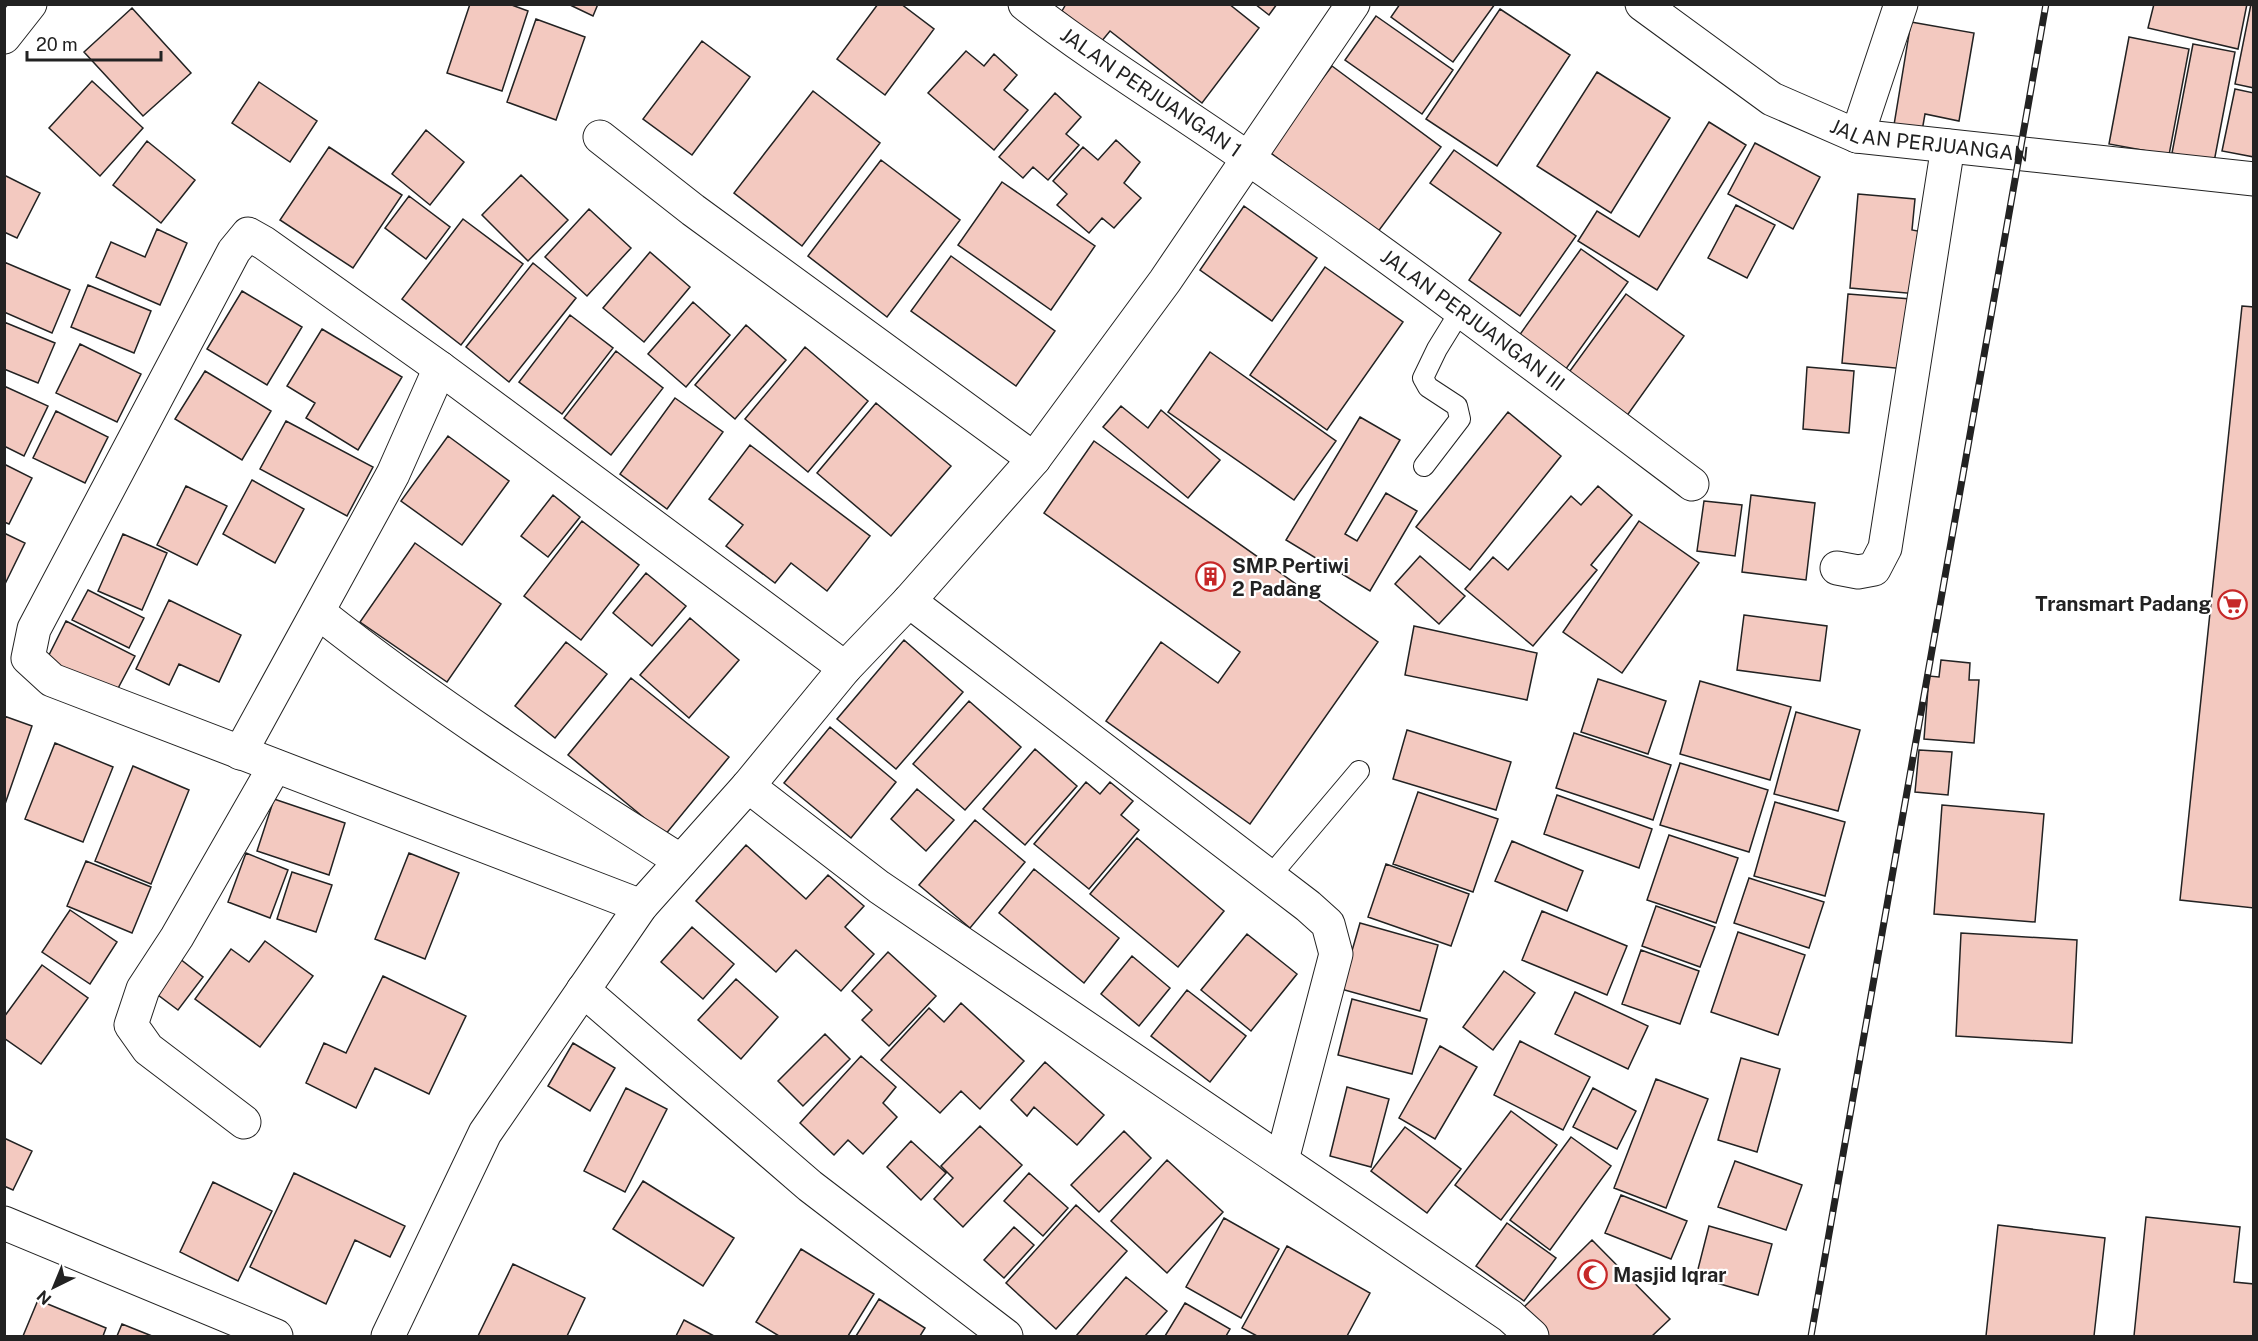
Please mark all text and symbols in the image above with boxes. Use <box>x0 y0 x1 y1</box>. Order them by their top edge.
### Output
street label: JALAN PERJUANGAN 1 <box>1056 23 1246 162</box>
scale bar <box>27 24 160 62</box>
text: 20 m <box>36 34 78 55</box>
street label: JALAN PERJUANGAN <box>1827 114 2030 167</box>
street label: JALAN PERJUANGAN III <box>1376 244 1569 396</box>
place label: SMP Pertiwi 2 Padang <box>1232 554 1349 601</box>
building icon: SMP Pertiwi 2 Padang <box>1195 561 1227 593</box>
supermarket icon: Transmart Padang <box>2216 588 2248 620</box>
place label: Transmart Padang <box>2035 592 2211 616</box>
north arrow <box>24 1257 84 1317</box>
mosque icon: Masjid Iqrar <box>1576 1259 1608 1291</box>
place label: Masjid Iqrar <box>1613 1263 1727 1287</box>
text: N <box>33 1286 55 1309</box>

